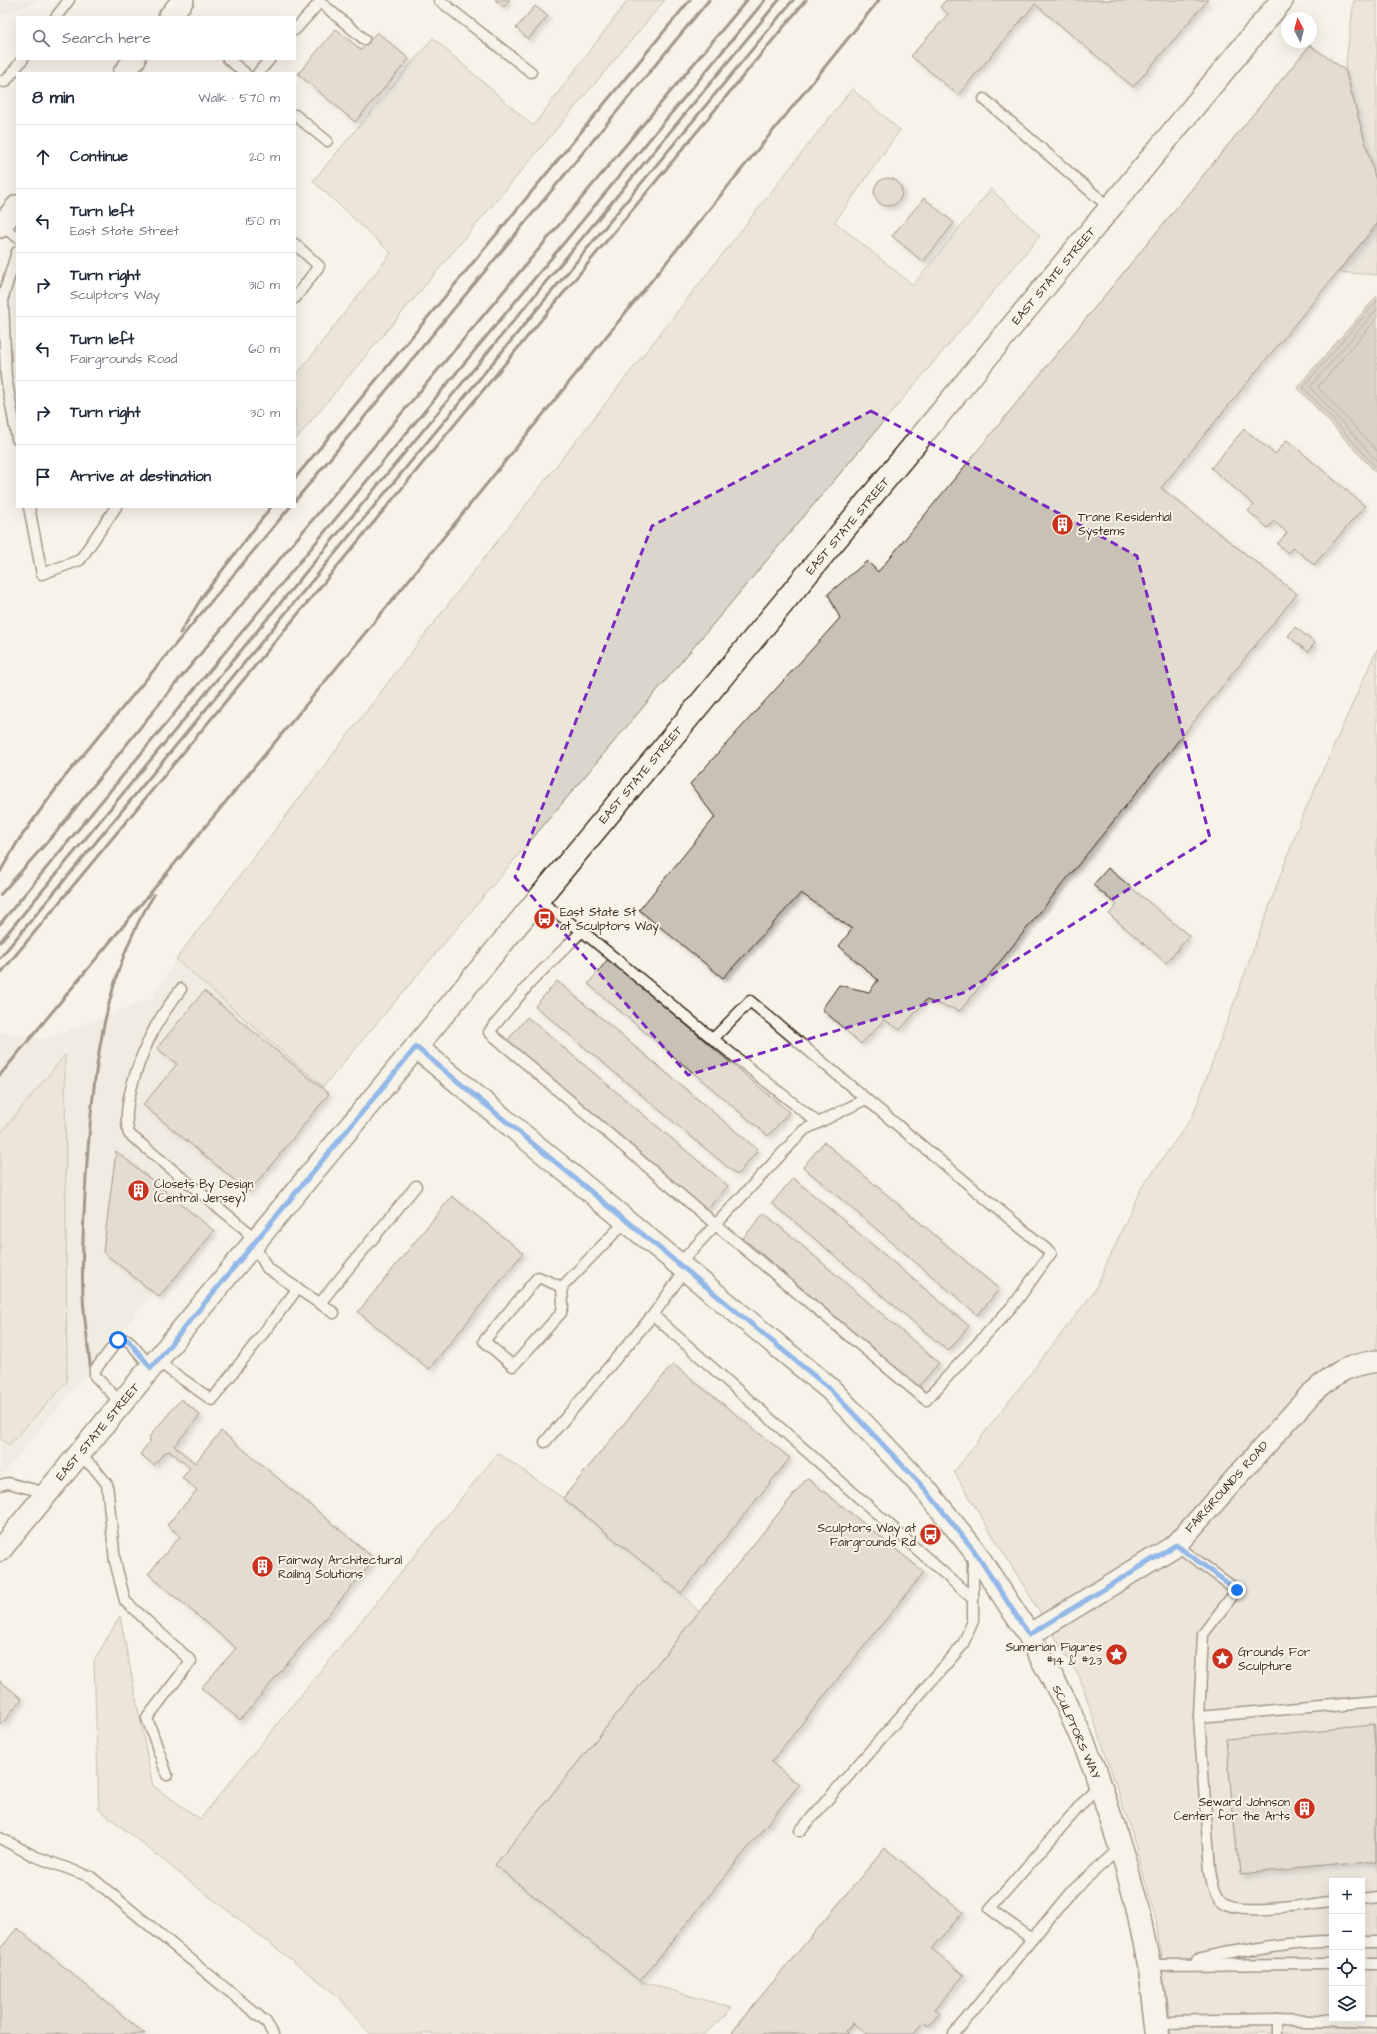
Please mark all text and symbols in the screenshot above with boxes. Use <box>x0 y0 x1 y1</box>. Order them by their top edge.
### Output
north arrow <box>1281 12 1317 48</box>
search box <box>16 16 296 60</box>
icon: search <box>30 27 52 49</box>
text: Search here <box>62 28 151 49</box>
text: 8 min <box>32 86 74 110</box>
text: Walk · 570 m <box>198 89 280 107</box>
icon: ahead <box>32 146 54 168</box>
text: Continue <box>70 146 128 167</box>
text: 20 m <box>249 148 280 166</box>
text: Turn left <box>70 201 134 222</box>
icon: left <box>32 210 54 232</box>
text: 150 m <box>246 212 280 230</box>
text: East State Street <box>70 222 179 240</box>
street label: EAST STATE STREET <box>1008 223 1100 328</box>
text: Turn right <box>70 265 141 286</box>
icon: right <box>32 274 54 296</box>
text: 310 m <box>248 276 280 294</box>
text: Sculptors Way <box>70 286 160 304</box>
text: Turn left <box>70 329 134 350</box>
icon: left <box>32 338 54 360</box>
text: 60 m <box>248 340 280 358</box>
text: Fairgrounds Road <box>70 350 177 368</box>
icon: right <box>32 402 54 424</box>
text: Turn right <box>70 402 141 423</box>
text: 30 m <box>250 404 280 422</box>
icon: arrive <box>32 466 54 488</box>
text: Arrive at destination <box>70 466 211 487</box>
street label: EAST STATE STREET <box>802 473 894 578</box>
place label: Trane Residential Systems <box>1078 509 1172 541</box>
building icon: Trane Residential Systems <box>1049 511 1075 537</box>
street label: EAST STATE STREET <box>595 722 687 827</box>
place label: East State St at Sculptors Way <box>560 904 659 936</box>
bus stop icon: East State St at Sculptors Way <box>531 906 557 932</box>
place label: Closets By Design (Central Jersey) <box>154 1176 254 1208</box>
building icon: Closets By Design (Central Jersey) <box>125 1178 151 1204</box>
route start <box>109 1331 127 1349</box>
street label: EAST STATE STREET <box>52 1379 144 1484</box>
street label: FAIRGROUNDS ROAD <box>1181 1437 1273 1536</box>
place label: Sculptors Way at Fairgrounds Rd <box>817 1520 916 1552</box>
bus stop icon: Sculptors Way at Fairgrounds Rd <box>918 1522 944 1548</box>
place label: Fairway Architectural Railing Solutions <box>278 1552 402 1584</box>
building icon: Fairway Architectural Railing Solutions <box>249 1554 275 1580</box>
route end <box>1228 1581 1246 1599</box>
place label: Sumerian Figures #14 & #23 <box>1005 1639 1102 1670</box>
place icon: Sumerian Figures #14 & #23 <box>1104 1641 1130 1667</box>
place label: Grounds For Sculpture <box>1238 1644 1311 1675</box>
place icon: Grounds For Sculpture <box>1210 1646 1236 1672</box>
street label: SCULPTORS WAY <box>1048 1682 1105 1782</box>
place label: Seward Johnson Center for the Arts <box>1174 1794 1290 1825</box>
building icon: Seward Johnson Center for the Arts <box>1292 1796 1318 1822</box>
map controls <box>1329 1878 1365 2022</box>
button: + <box>1329 1878 1365 1914</box>
button: − <box>1329 1914 1365 1950</box>
button: locate <box>1329 1950 1365 1986</box>
button: layers <box>1329 1986 1365 2022</box>

